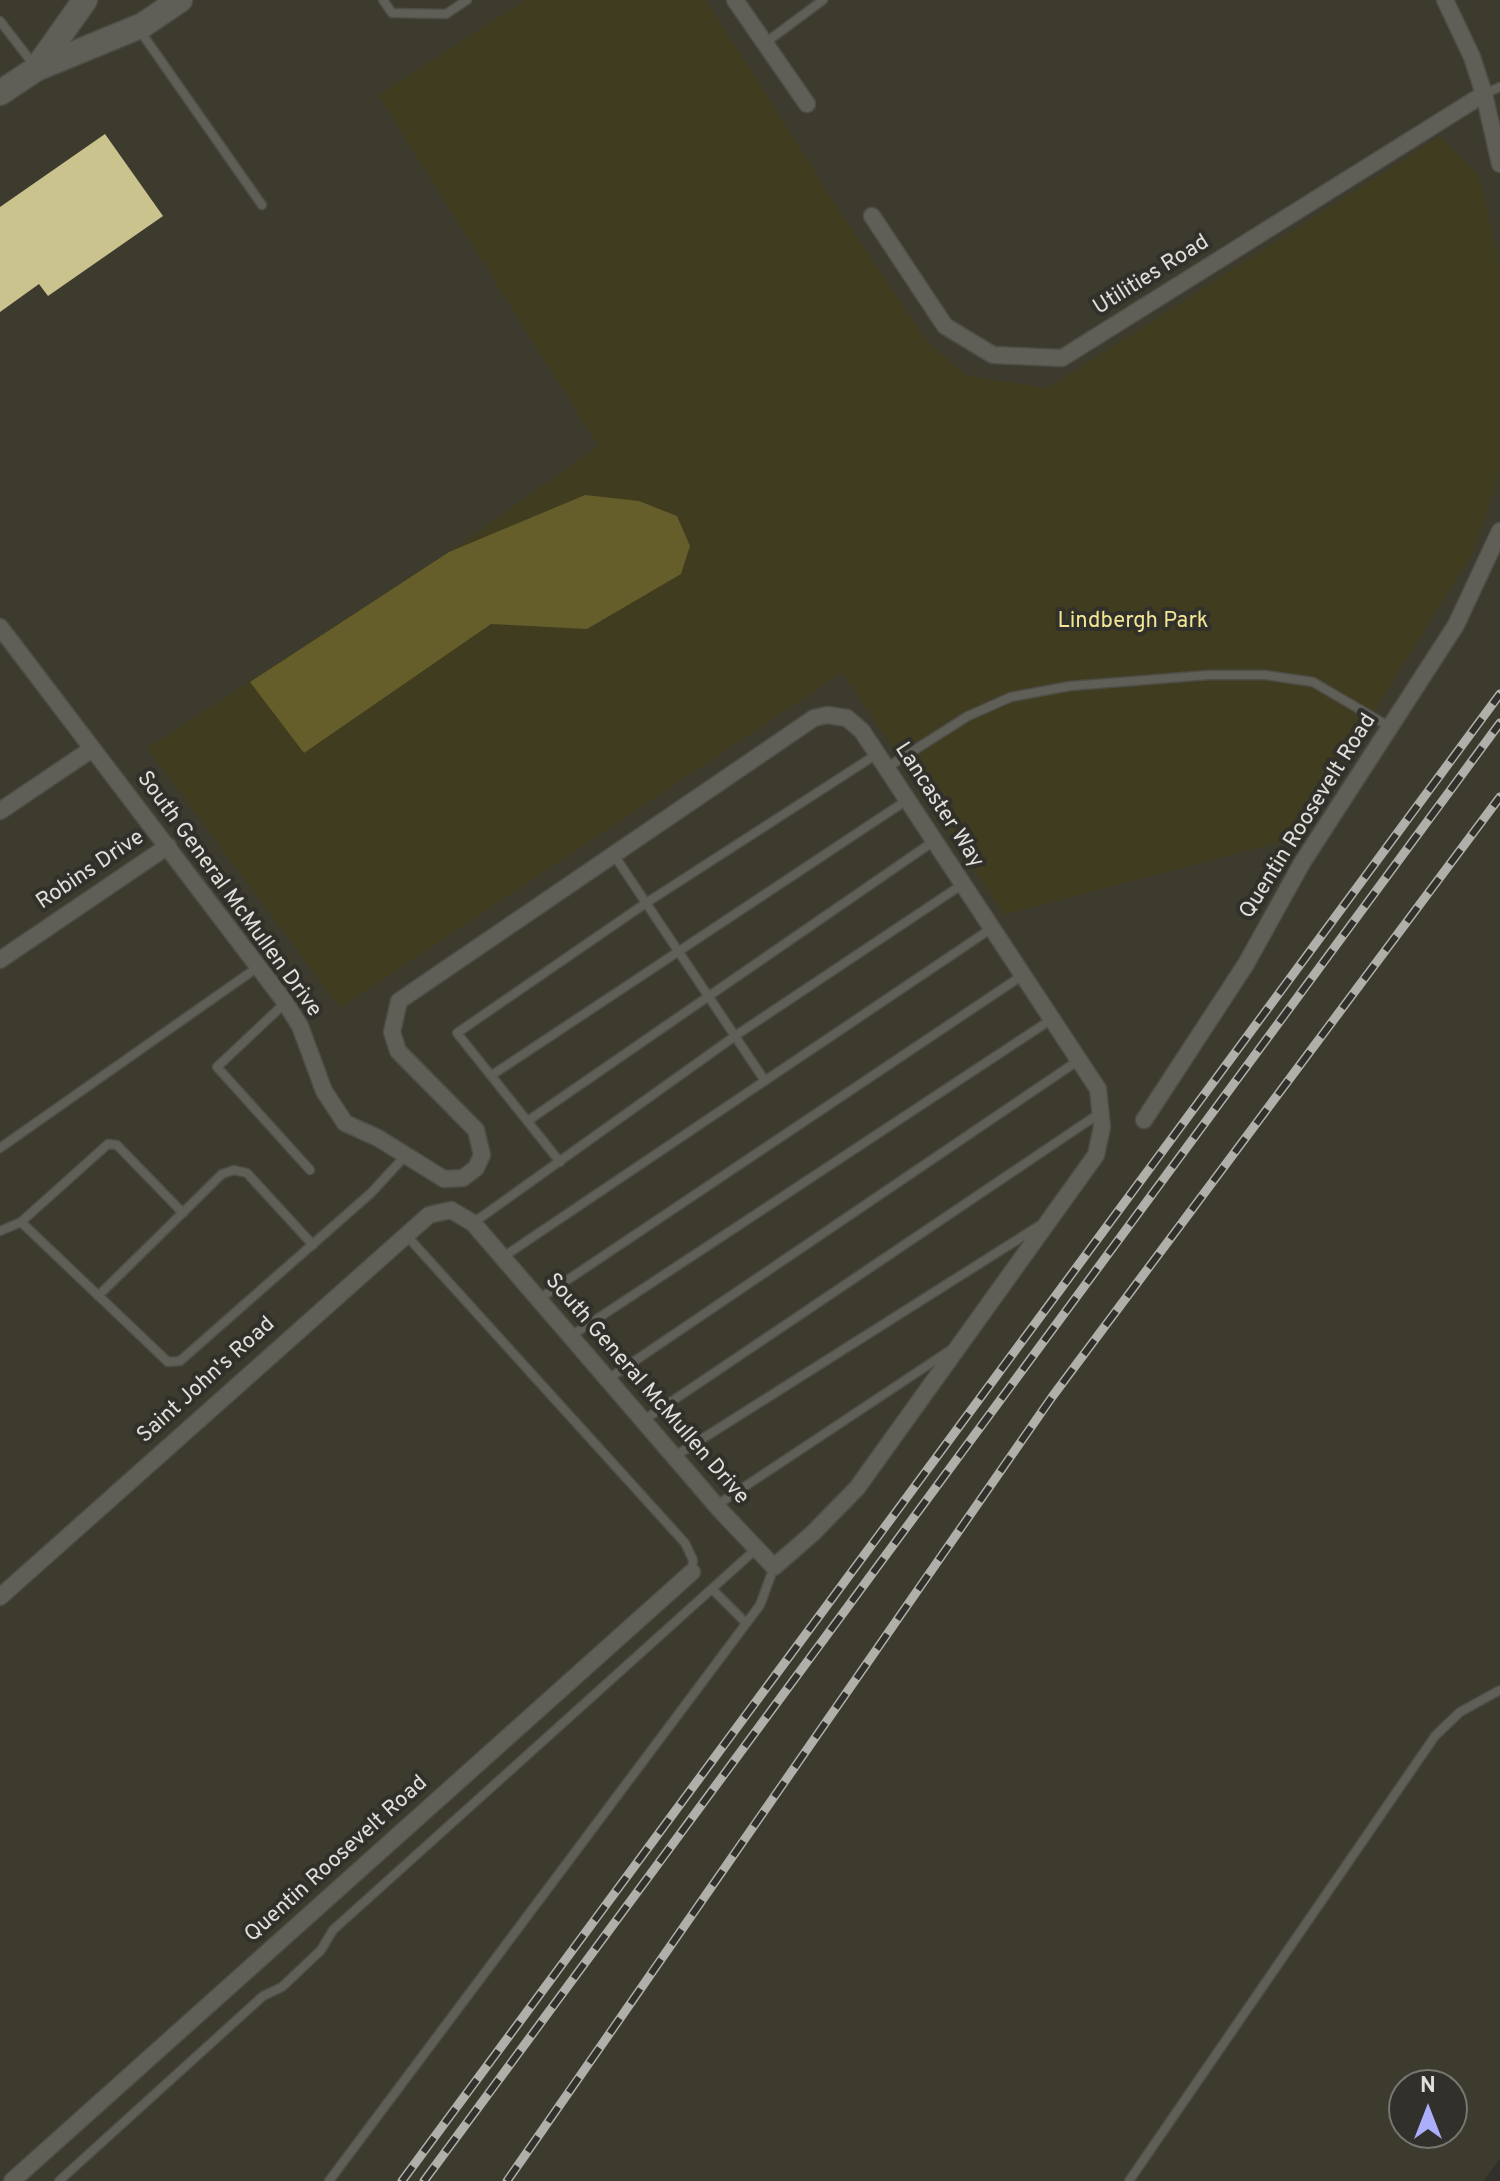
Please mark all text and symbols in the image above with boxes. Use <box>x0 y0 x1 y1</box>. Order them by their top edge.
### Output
street label: Utilities Road <box>1089 230 1215 322</box>
park label: Lindbergh Park <box>1057 610 1209 636</box>
street label: Quentin Roosevelt Road <box>1235 710 1383 924</box>
street label: Lancaster Way <box>888 738 988 874</box>
street label: South General McMullen Drive <box>130 767 326 1023</box>
street label: Robins Drive <box>32 825 150 917</box>
street label: South General McMullen Drive <box>538 1269 754 1511</box>
street label: Saint John's Road <box>133 1312 281 1450</box>
street label: Quentin Roosevelt Road <box>240 1771 434 1949</box>
north arrow <box>1388 2069 1468 2149</box>
text: N <box>1420 2073 1436 2100</box>

